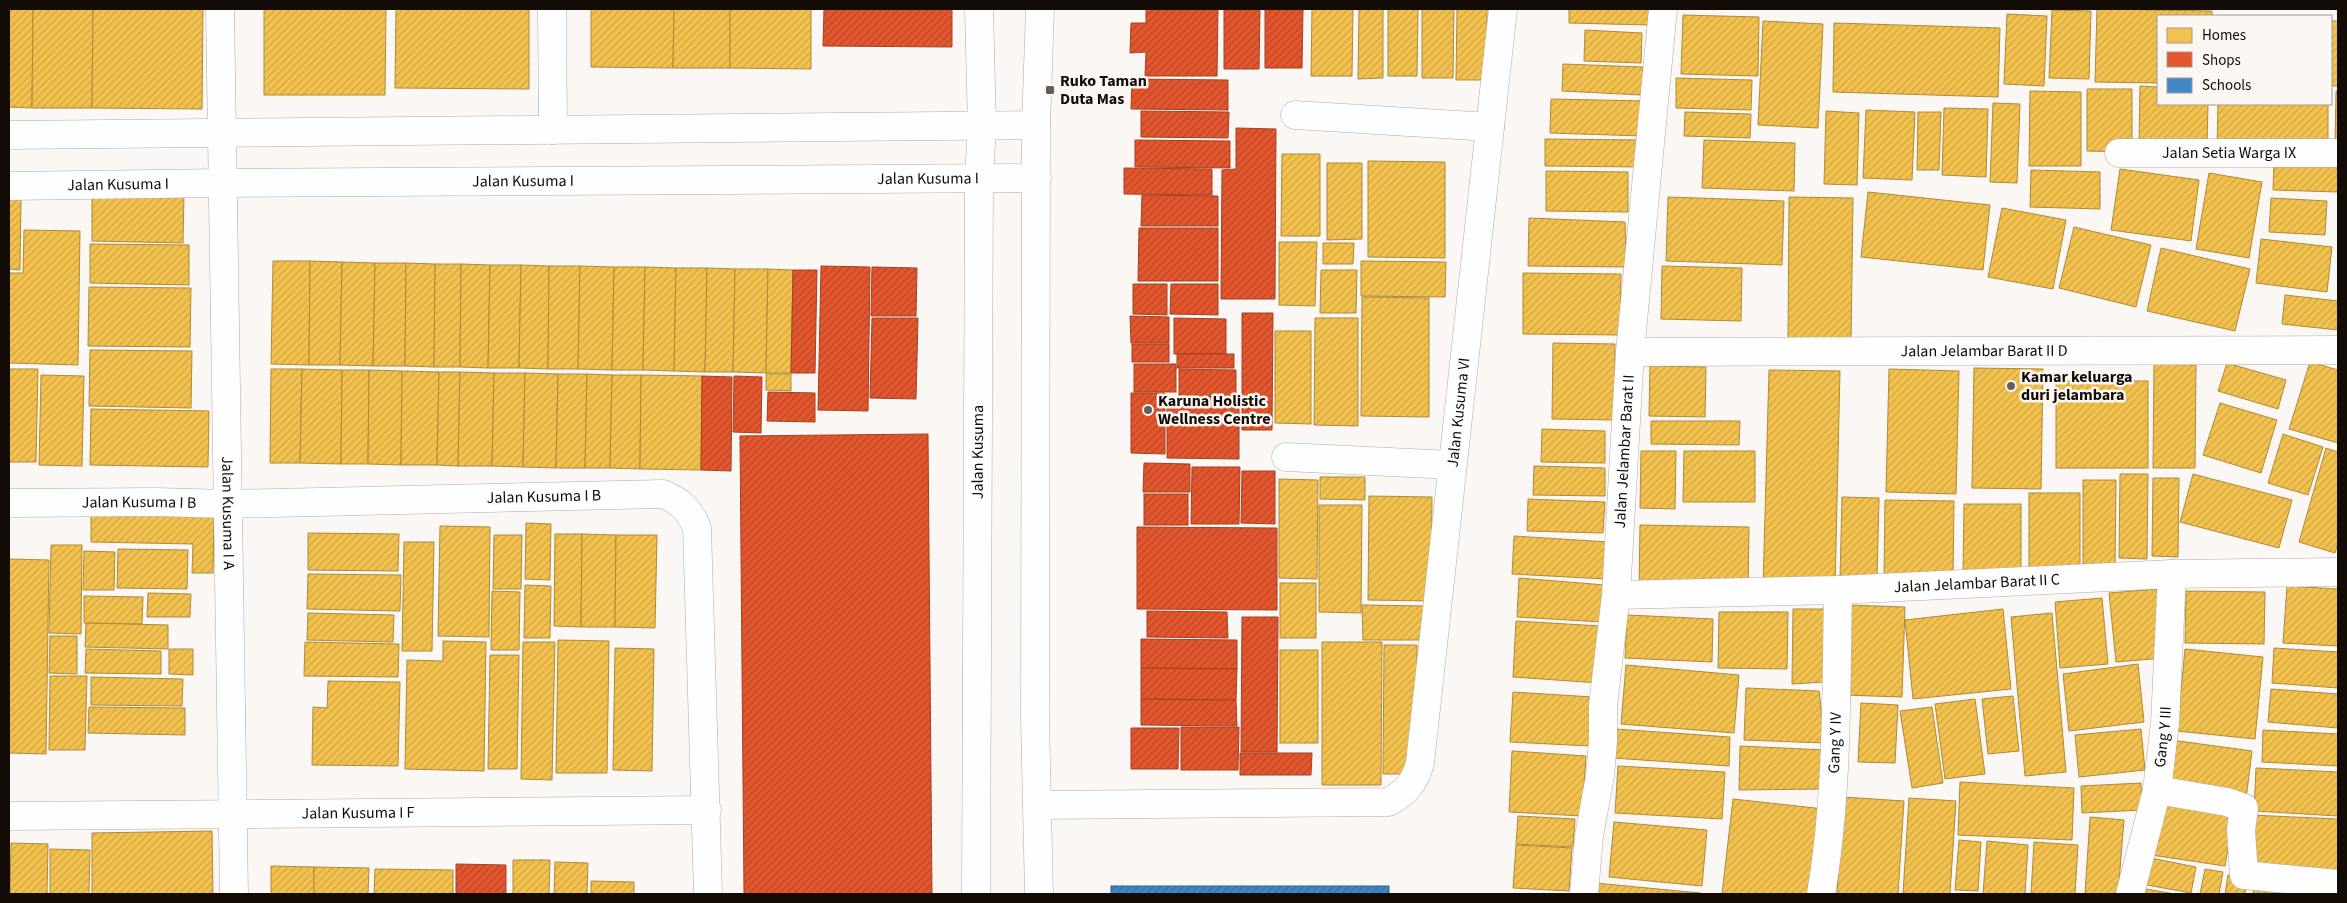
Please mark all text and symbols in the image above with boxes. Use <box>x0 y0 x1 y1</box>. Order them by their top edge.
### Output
legend <box>2157 15 2332 105</box>
text: Homes <box>2202 25 2246 46</box>
text: Shops <box>2202 50 2241 71</box>
place label: Ruko Taman Duta Mas <box>1060 70 1147 110</box>
text: Schools <box>2202 75 2251 96</box>
marker: Ruko Taman Duta Mas <box>1044 84 1056 96</box>
street label: Jalan Setia Warga IX <box>2162 142 2296 164</box>
street label: Jalan Kusuma I <box>877 167 979 190</box>
street label: Jalan Kusuma I <box>472 170 574 192</box>
street label: Jalan Kusuma I <box>67 173 169 196</box>
street label: Jalan Jelambar Barat II D <box>1900 340 2068 362</box>
street label: Jalan Kusuma VI <box>1442 356 1476 468</box>
place label: Kamar keluarga duri jelambara <box>2021 366 2133 406</box>
street label: Jalan Jelambar Barat II <box>1609 374 1640 529</box>
marker: Kamar keluarga duri jelambara <box>2005 380 2017 392</box>
place label: Karuna Holistic Wellness Centre <box>1158 390 1271 430</box>
marker: Karuna Holistic Wellness Centre <box>1142 404 1154 416</box>
street label: Jalan Kusuma <box>967 405 989 499</box>
street label: Jalan Kusuma I A <box>216 456 240 570</box>
street label: Jalan Kusuma I B <box>486 484 601 509</box>
street label: Jalan Kusuma I B <box>82 491 197 514</box>
street label: Jalan Jelambar Barat II C <box>1893 568 2060 598</box>
street label: Gang Y III <box>2149 706 2177 769</box>
street label: Gang Y IV <box>1823 711 1847 774</box>
street label: Jalan Kusuma I F <box>301 802 415 824</box>

